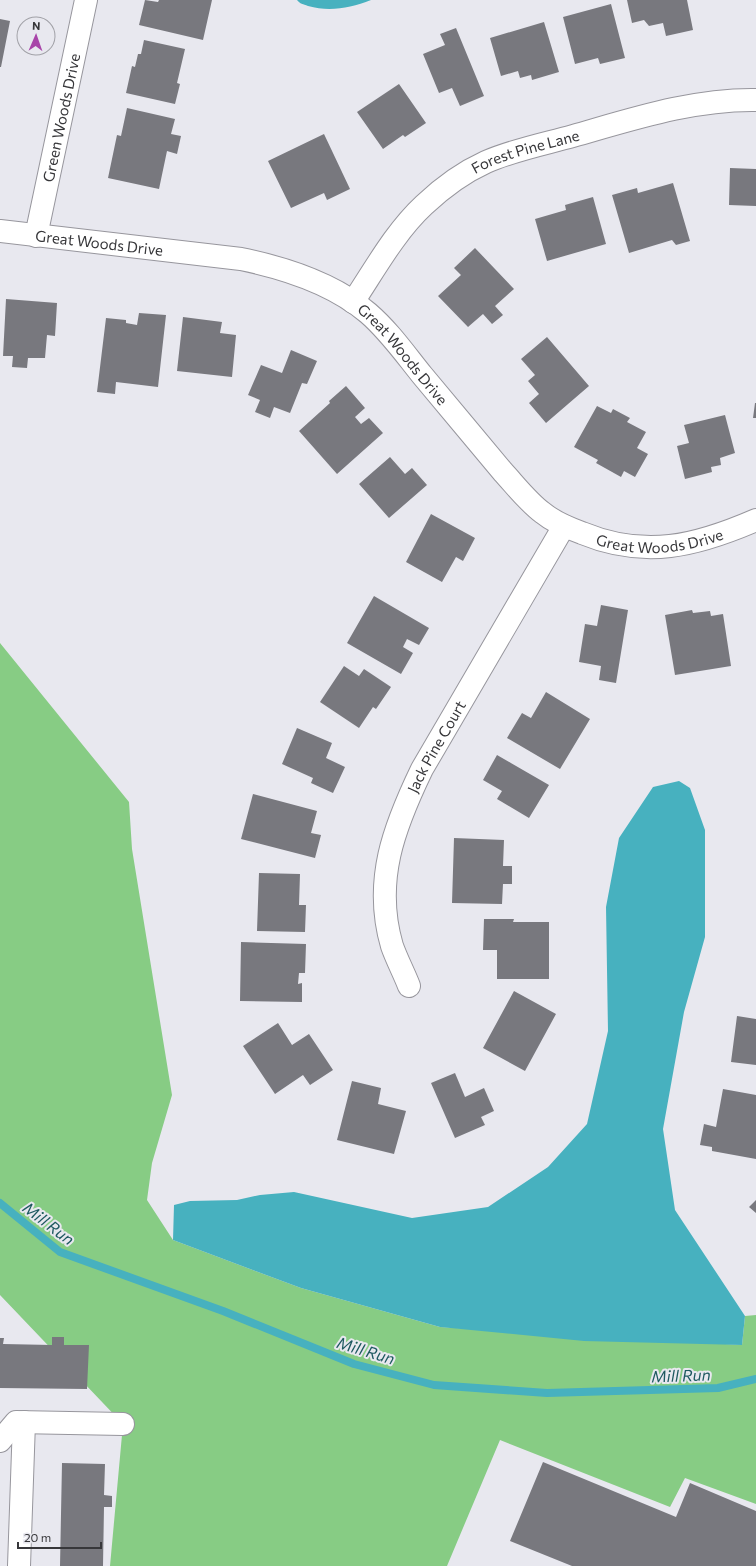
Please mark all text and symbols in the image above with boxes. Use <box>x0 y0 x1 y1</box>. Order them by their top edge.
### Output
north arrow <box>16 16 56 56</box>
text: N <box>32 19 41 32</box>
street label: Green Woods Drive <box>39 52 83 184</box>
street label: Forest Pine Lane <box>468 126 581 177</box>
street label: Great Woods Drive <box>35 226 164 259</box>
street label: Great Woods Drive <box>354 300 452 408</box>
street label: Great Woods Drive <box>594 525 725 556</box>
street label: Jack Pine Court <box>403 697 469 796</box>
water label: Mill Run <box>20 1198 78 1248</box>
water label: Mill Run <box>335 1332 397 1368</box>
water label: Mill Run <box>651 1364 711 1386</box>
scale bar <box>18 1524 101 1550</box>
text: 20 m <box>24 1530 51 1544</box>

